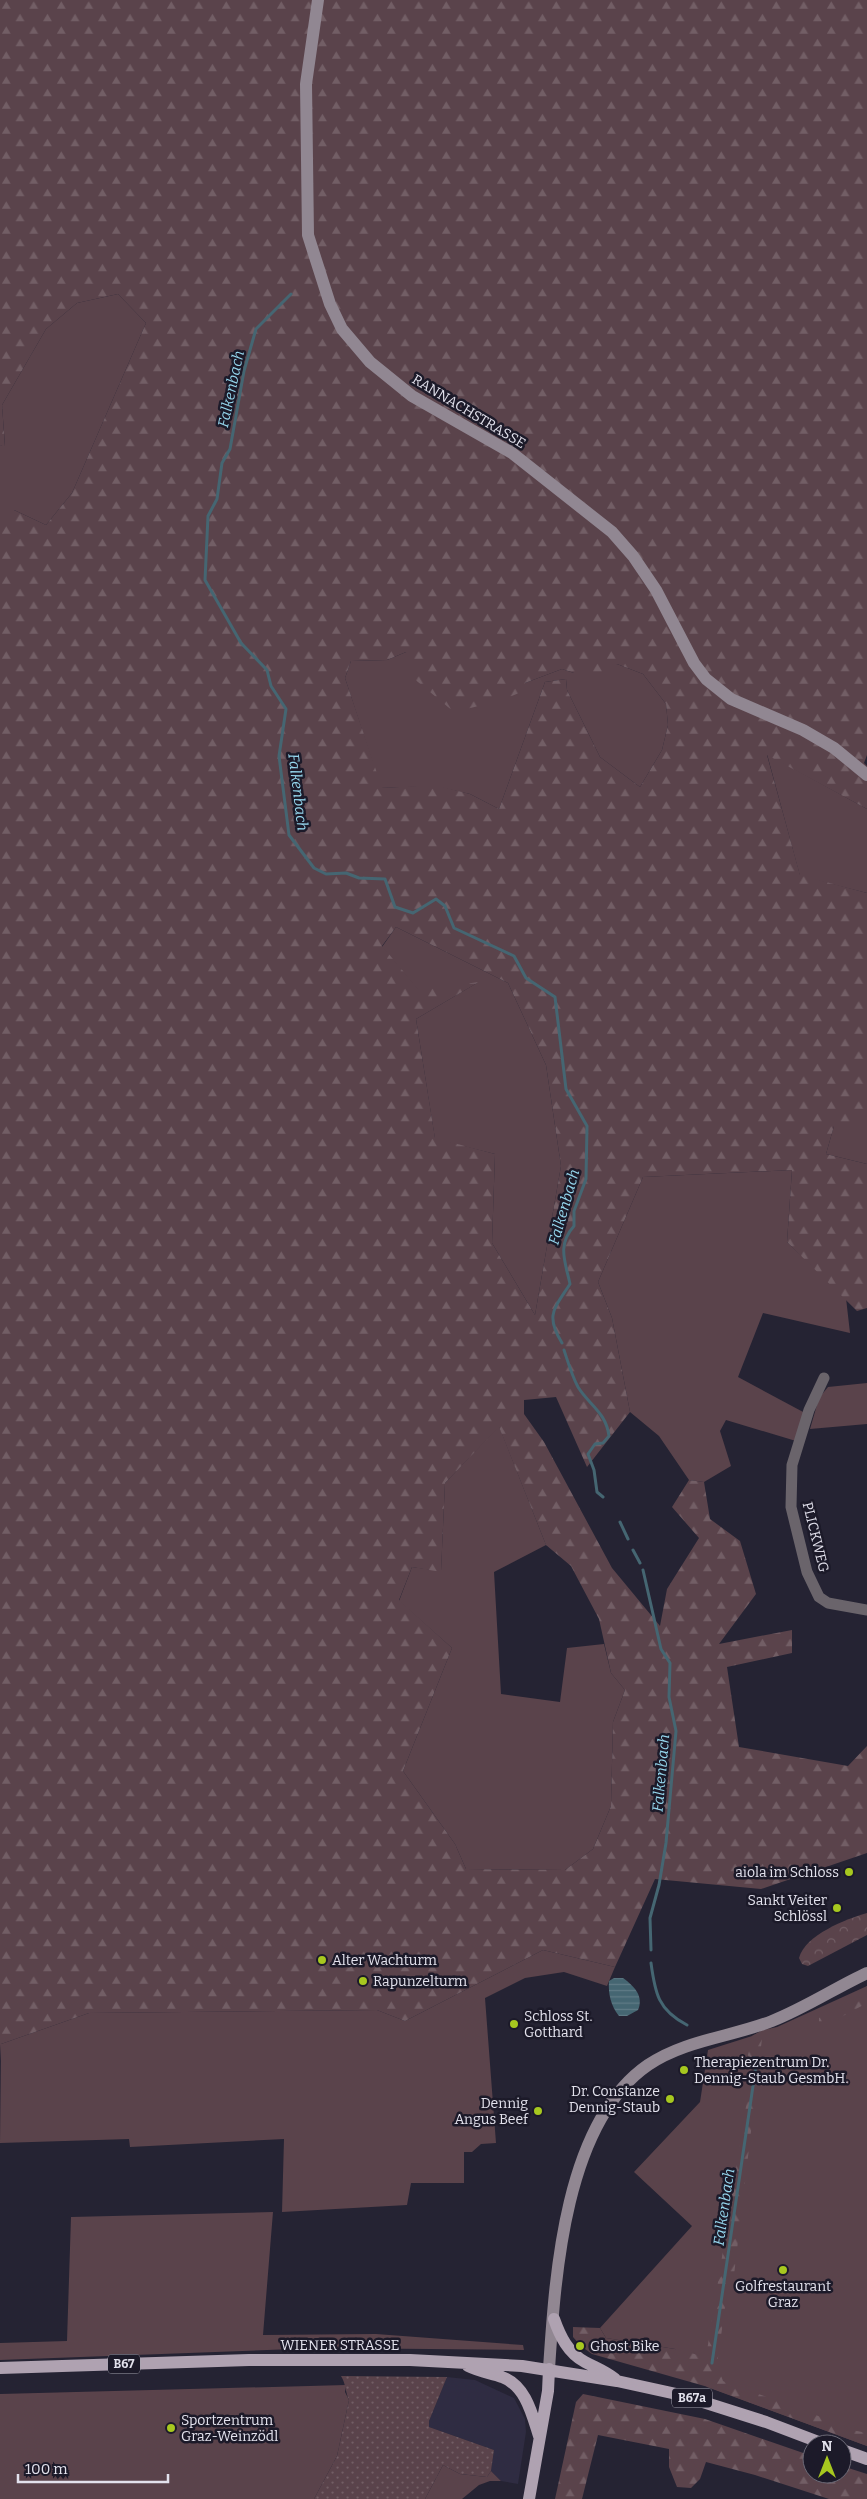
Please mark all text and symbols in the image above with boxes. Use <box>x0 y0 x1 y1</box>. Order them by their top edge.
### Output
water label: Falkenbach <box>214 349 248 429</box>
street label: RANNACHSTRASSE <box>409 371 529 452</box>
water label: Falkenbach <box>284 752 312 832</box>
water label: Falkenbach <box>545 1167 583 1247</box>
street label: PLICKWEG <box>799 1500 832 1574</box>
water label: Falkenbach <box>649 1733 673 1813</box>
place label: aiola im Schloss <box>735 1864 839 1881</box>
marker: aiola im Schloss <box>843 1866 855 1878</box>
place label: Sankt Veiter Schlössl <box>748 1892 827 1925</box>
marker: Sankt Veiter Schlössl <box>831 1902 843 1914</box>
place label: Alter Wachturm <box>332 1952 437 1969</box>
marker: Alter Wachturm <box>316 1954 328 1966</box>
place label: Rapunzelturm <box>373 1973 468 1990</box>
marker: Rapunzelturm <box>357 1975 369 1987</box>
place label: Schloss St. Gotthard <box>524 2008 592 2041</box>
marker: Schloss St. Gotthard <box>508 2018 520 2030</box>
place label: Therapiezentrum Dr. Dennig-Staub GesmbH. <box>694 2054 848 2087</box>
marker: Therapiezentrum Dr. Dennig-Staub GesmbH. <box>678 2064 690 2076</box>
place label: Dr. Constanze Dennig-Staub <box>569 2083 660 2116</box>
marker: Dr. Constanze Dennig-Staub <box>664 2093 676 2105</box>
place label: Dennig Angus Beef <box>454 2095 529 2128</box>
marker: Dennig Angus Beef <box>532 2105 544 2117</box>
water label: Falkenbach <box>710 2167 738 2247</box>
marker: Golfrestaurant Graz <box>777 2264 789 2276</box>
place label: Golfrestaurant Graz <box>735 2278 831 2311</box>
street label: WIENER STRASSE <box>280 2337 400 2354</box>
place label: Ghost Bike <box>590 2338 660 2355</box>
marker: Ghost Bike <box>574 2340 586 2352</box>
road number: B67 <box>108 2354 140 2374</box>
road number: B67a <box>672 2388 712 2408</box>
place label: Sportzentrum Graz-Weinzödl <box>181 2412 278 2445</box>
marker: Sportzentrum Graz-Weinzödl <box>165 2422 177 2434</box>
north arrow <box>802 2434 852 2484</box>
text: N <box>822 2438 833 2455</box>
scale bar <box>18 2452 168 2484</box>
text: 100 m <box>25 2460 68 2478</box>

